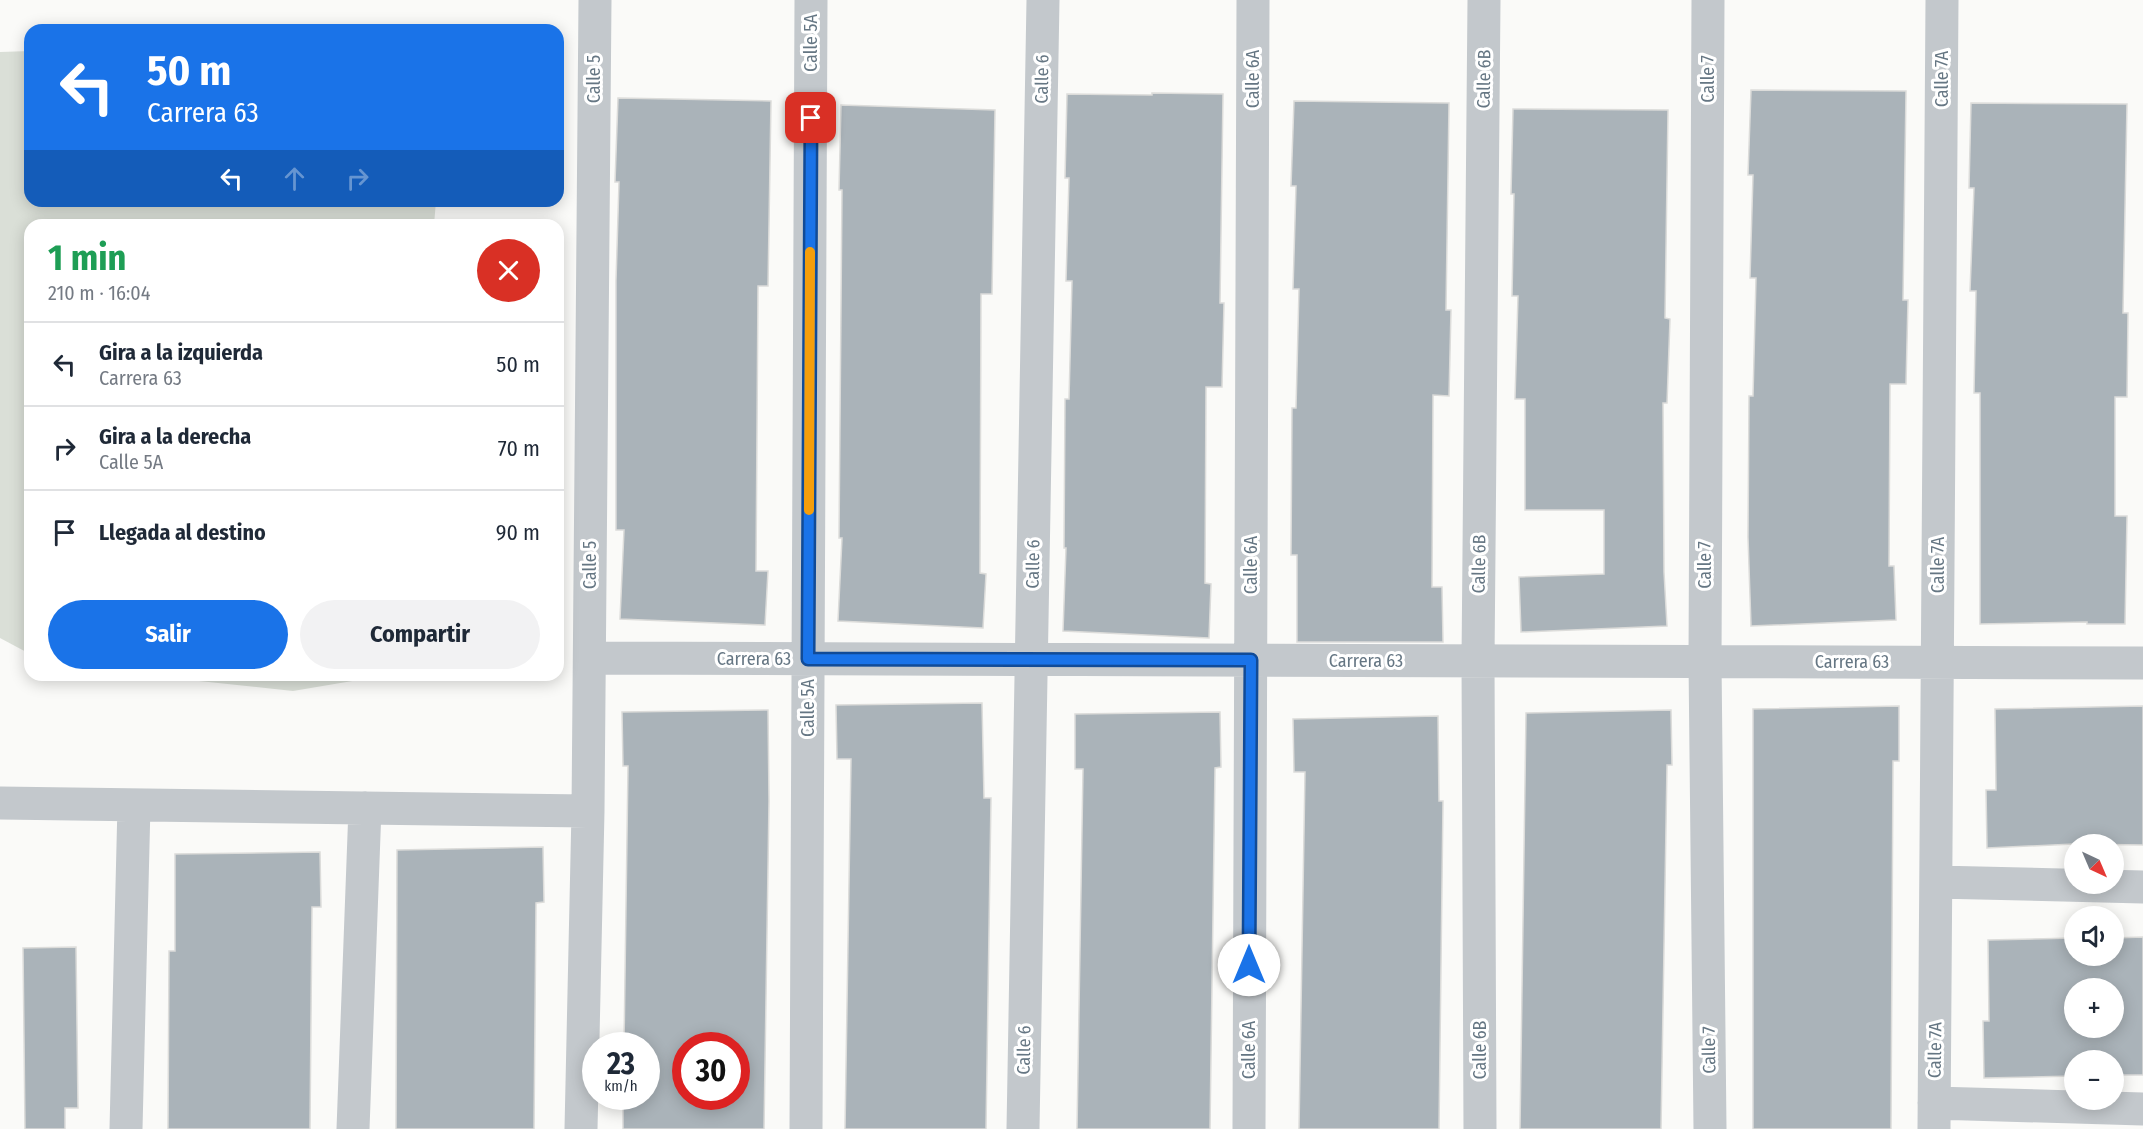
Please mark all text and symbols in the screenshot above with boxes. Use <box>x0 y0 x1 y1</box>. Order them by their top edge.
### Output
street label: Calle 5A <box>800 14 822 72</box>
text: 50 m <box>147 46 231 96</box>
icon: left <box>48 48 126 126</box>
street label: Calle 6A <box>1242 49 1264 108</box>
street label: Calle 6B <box>1472 49 1496 109</box>
street label: Calle 7A <box>1931 50 1953 107</box>
street label: Calle 6 <box>1031 54 1053 104</box>
street label: Calle 5 <box>583 55 605 103</box>
street label: Calle 7 <box>1697 55 1719 103</box>
pin <box>785 92 836 143</box>
text: Carrera 63 <box>147 97 259 129</box>
icon: arrive <box>794 101 827 134</box>
icon: left <box>215 162 248 195</box>
icon: ahead <box>278 162 311 195</box>
icon: right <box>341 162 374 195</box>
text: 1 min <box>48 236 126 280</box>
button: close <box>477 239 540 302</box>
text: 210 m · 16:04 <box>48 281 150 305</box>
text: Gira a la izquierda <box>99 339 263 366</box>
icon: left <box>48 348 81 381</box>
text: 50 m <box>496 351 540 378</box>
text: Carrera 63 <box>99 366 182 390</box>
text: Gira a la derecha <box>99 423 251 450</box>
icon: right <box>48 432 81 465</box>
text: 70 m <box>498 435 540 462</box>
text: Calle 5A <box>99 450 163 474</box>
icon: arrive <box>48 516 81 549</box>
text: Llegada al destino <box>99 519 266 546</box>
text: 90 m <box>496 519 540 546</box>
street label: Calle 6B <box>1467 534 1491 594</box>
street label: Calle 6A <box>1240 535 1262 594</box>
street label: Calle 7A <box>1927 536 1949 593</box>
street label: Calle 6 <box>1022 539 1044 589</box>
street label: Calle 5 <box>579 541 601 589</box>
street label: Calle 7 <box>1694 541 1716 589</box>
button: Salir <box>48 600 288 669</box>
button: Compartir <box>300 600 540 669</box>
street label: Carrera 63 <box>717 648 791 670</box>
street label: Carrera 63 <box>1329 650 1403 672</box>
street label: Carrera 63 <box>1815 651 1889 673</box>
street label: Calle 5A <box>797 679 819 737</box>
north arrow <box>2064 834 2124 894</box>
map controls <box>2064 834 2124 1110</box>
button: sound <box>2064 906 2124 966</box>
position arrow <box>1217 933 1281 997</box>
button: + <box>2064 978 2124 1038</box>
street label: Calle 6A <box>1238 1020 1260 1079</box>
street label: Calle 6B <box>1469 1020 1491 1079</box>
street label: Calle 7A <box>1924 1021 1946 1078</box>
street label: Calle 6 <box>1013 1025 1035 1075</box>
street label: Calle 7 <box>1698 1026 1720 1074</box>
speed limit sign: 30 <box>672 1032 750 1110</box>
text: 23 <box>607 1046 635 1082</box>
button: − <box>2064 1050 2124 1110</box>
text: km/h <box>604 1077 638 1095</box>

